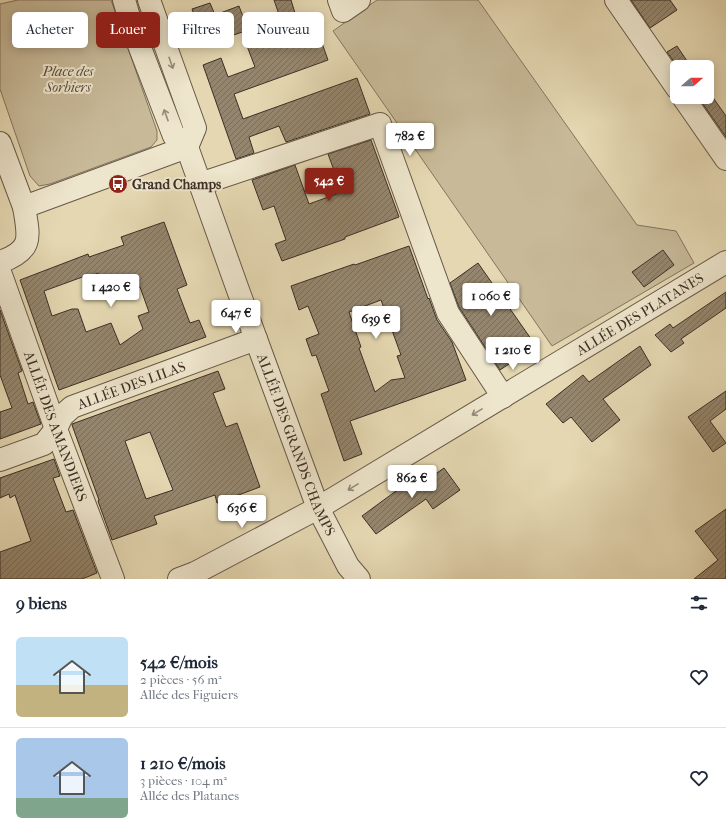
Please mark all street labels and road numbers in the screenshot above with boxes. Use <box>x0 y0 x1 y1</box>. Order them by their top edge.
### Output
street label: ALLÉE DES PLATANES <box>572 269 707 360</box>
street label: ALLÉE DES AMANDIERS <box>20 348 91 504</box>
street label: ALLÉE DES GRANDS CHAMPS <box>253 350 339 539</box>
street label: ALLÉE DES LILAS <box>74 358 188 414</box>

